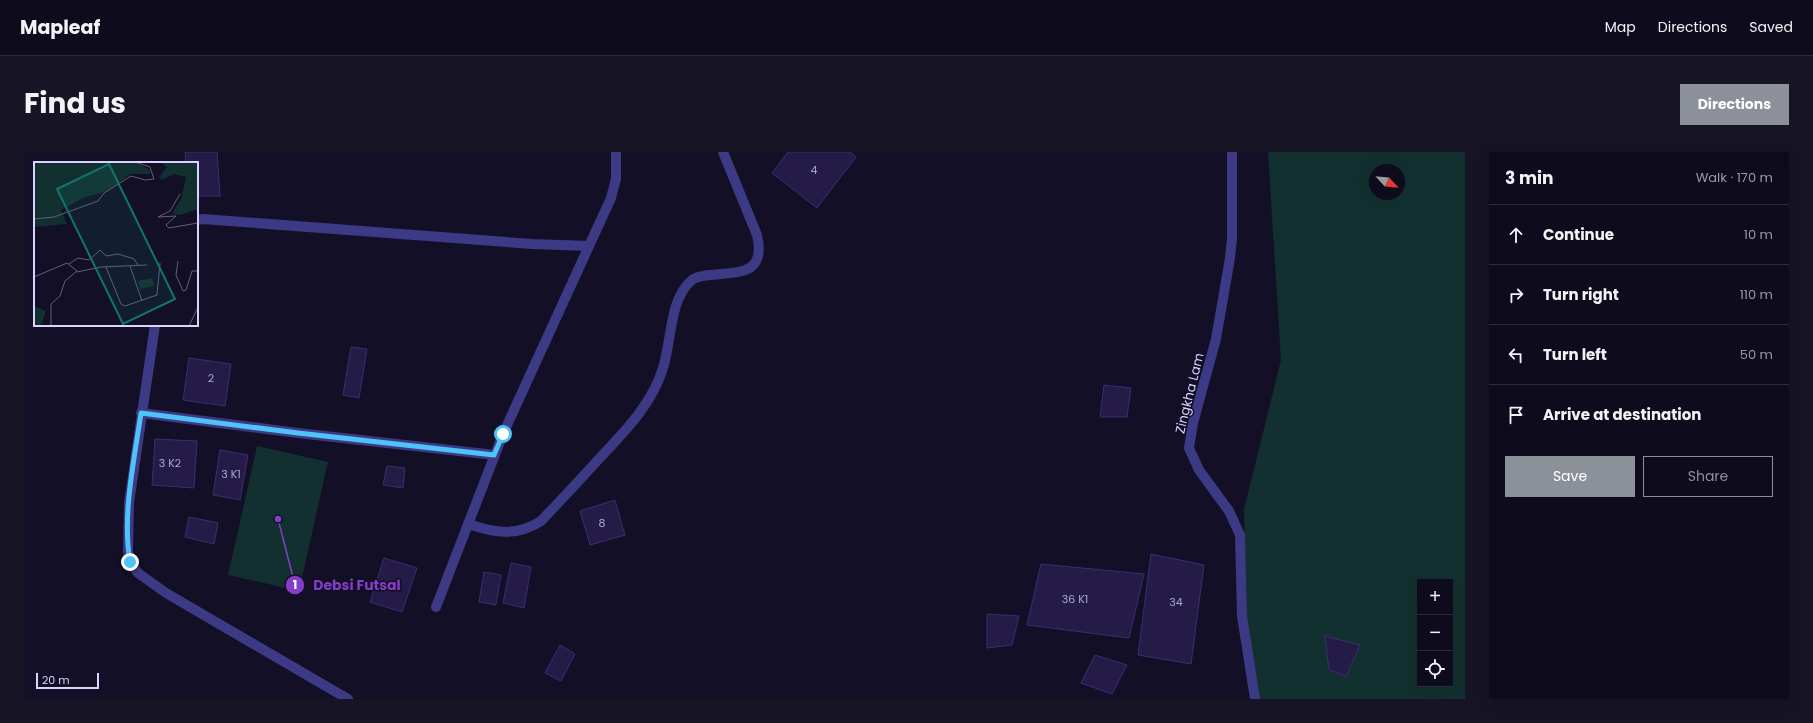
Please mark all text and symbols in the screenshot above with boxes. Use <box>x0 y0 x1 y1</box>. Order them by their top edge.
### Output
text: Mapleaf <box>20 14 100 41</box>
text: Map <box>1605 17 1636 37</box>
text: Directions <box>1658 17 1727 37</box>
text: Saved <box>1749 17 1793 37</box>
text: Find us <box>24 84 126 123</box>
button: Directions <box>1680 84 1789 125</box>
inset map <box>34 162 198 326</box>
house number: 4 <box>811 162 818 178</box>
north arrow <box>1369 164 1405 200</box>
text: 3 min <box>1505 166 1553 190</box>
text: Walk · 170 m <box>1696 168 1773 187</box>
icon: ahead <box>1505 224 1527 246</box>
text: Continue <box>1543 224 1614 245</box>
text: 10 m <box>1744 225 1773 244</box>
icon: right <box>1505 284 1527 306</box>
text: Turn right <box>1543 284 1619 305</box>
text: 110 m <box>1740 285 1773 304</box>
icon: left <box>1505 344 1527 366</box>
text: Turn left <box>1543 344 1607 365</box>
text: 50 m <box>1740 345 1773 364</box>
street label: Zingkha Lam <box>1170 351 1209 435</box>
house number: 2 <box>208 370 214 386</box>
icon: arrive <box>1505 404 1527 426</box>
text: Arrive at destination <box>1543 404 1701 425</box>
route start <box>494 425 512 443</box>
house number: 3 K2 <box>159 455 181 471</box>
button: Save <box>1505 456 1635 497</box>
button: Share <box>1643 456 1773 497</box>
house number: 3 K1 <box>221 466 241 482</box>
house number: 8 <box>599 515 606 531</box>
route end <box>121 553 139 571</box>
callout: Debsi Futsal <box>285 572 409 598</box>
text: Debsi Futsal <box>313 575 401 595</box>
text: 1 <box>293 576 297 593</box>
map controls <box>1417 579 1453 687</box>
button: + <box>1417 579 1453 615</box>
house number: 36 K1 <box>1062 591 1088 607</box>
house number: 34 <box>1169 594 1183 610</box>
button: − <box>1417 615 1453 651</box>
button: locate <box>1417 651 1453 687</box>
scale bar <box>36 671 99 690</box>
text: 20 m <box>42 672 70 688</box>

